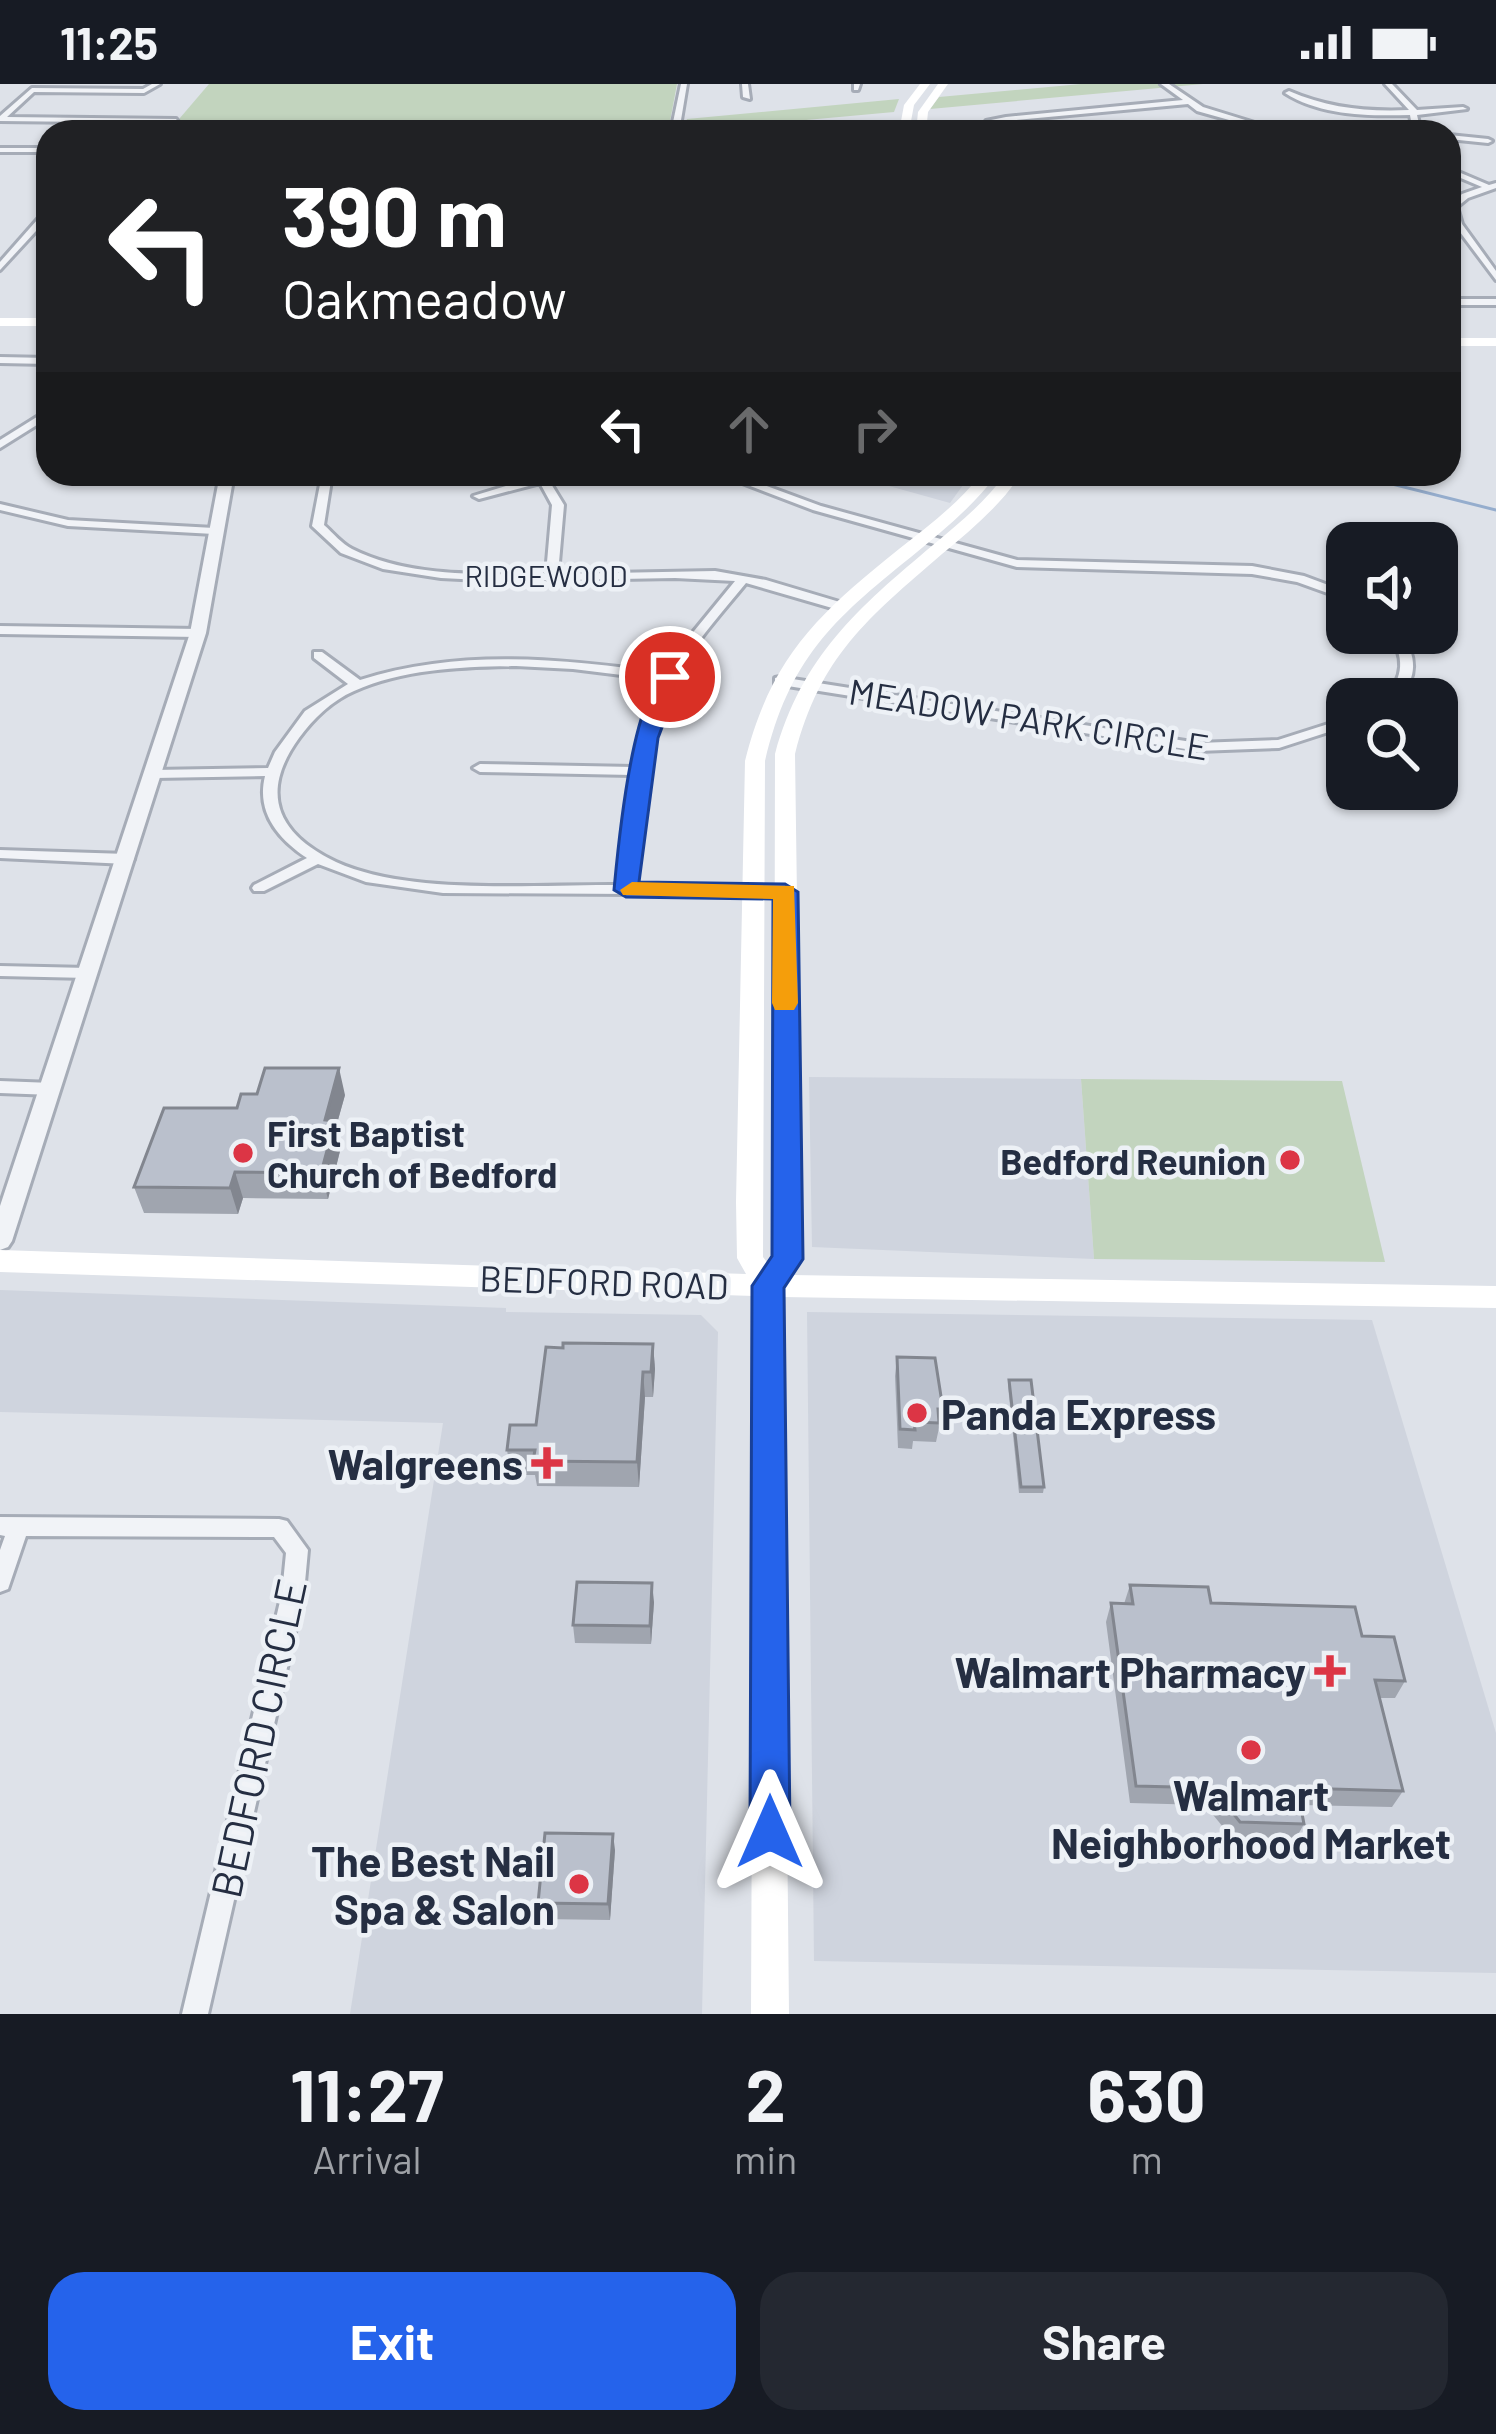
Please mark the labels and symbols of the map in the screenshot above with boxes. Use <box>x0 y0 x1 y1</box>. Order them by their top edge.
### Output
street label: RIDGEWOOD <box>464 557 628 593</box>
pin <box>619 626 721 728</box>
street label: MEADOW PARK CIRCLE <box>846 668 1212 768</box>
place label: First Baptist Church of Bedford <box>267 1111 557 1195</box>
place label: Bedford Reunion <box>1000 1139 1266 1182</box>
marker: First Baptist Church of Bedford <box>230 1140 256 1166</box>
marker: Bedford Reunion <box>1277 1147 1303 1173</box>
street label: BEDFORD ROAD <box>479 1255 729 1307</box>
place label: Panda Express <box>941 1388 1216 1438</box>
marker: Panda Express <box>904 1400 930 1426</box>
place label: Walgreens <box>327 1438 523 1489</box>
marker: Walgreens <box>534 1450 560 1476</box>
street label: BEDFORD CIRCLE <box>199 1574 315 1902</box>
place label: Walmart Pharmacy <box>955 1646 1306 1697</box>
marker: Walmart Pharmacy <box>1317 1658 1343 1684</box>
marker: Walmart Neighborhood Market <box>1238 1737 1264 1763</box>
position arrow <box>707 1769 833 1895</box>
place label: Walmart Neighborhood Market <box>1051 1769 1451 1868</box>
place label: The Best Nail Spa & Salon <box>311 1835 555 1933</box>
marker: The Best Nail Spa & Salon <box>566 1871 592 1897</box>

